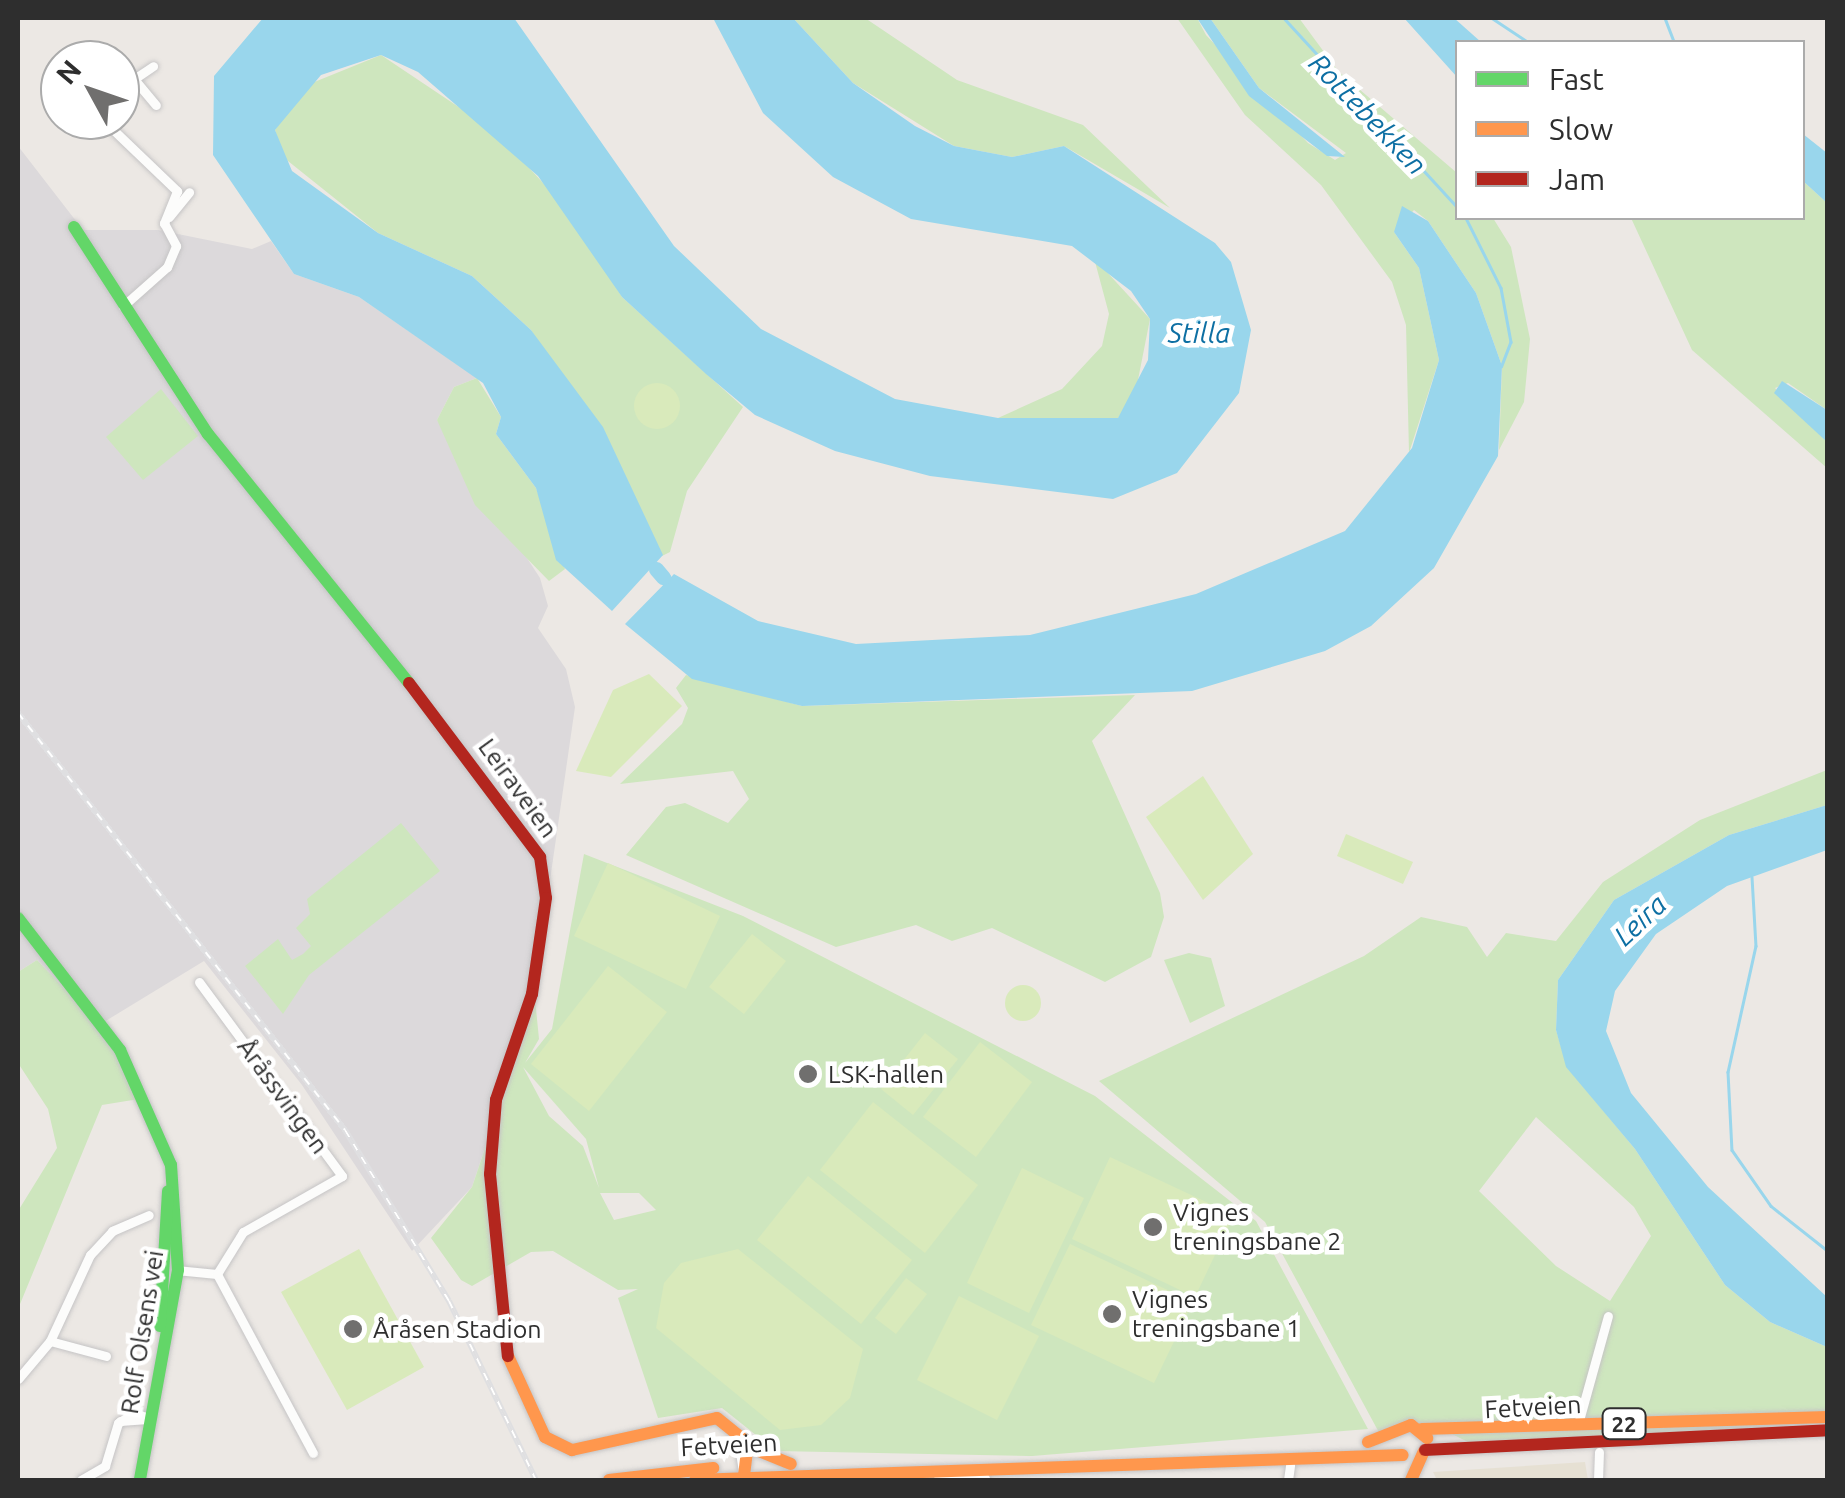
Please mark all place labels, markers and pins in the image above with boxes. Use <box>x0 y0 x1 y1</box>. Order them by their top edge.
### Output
place label: LSK-hallen <box>828 1059 944 1089</box>
marker: LSK-hallen <box>797 1063 819 1085</box>
place label: Vignes treningsbane 2 <box>1173 1198 1341 1257</box>
marker: Vignes treningsbane 2 <box>1142 1216 1164 1238</box>
place label: Vignes treningsbane 1 <box>1132 1285 1300 1344</box>
marker: Vignes treningsbane 1 <box>1101 1303 1123 1325</box>
place label: Åråsen Stadion <box>373 1314 542 1344</box>
marker: Åråsen Stadion <box>342 1318 364 1340</box>

